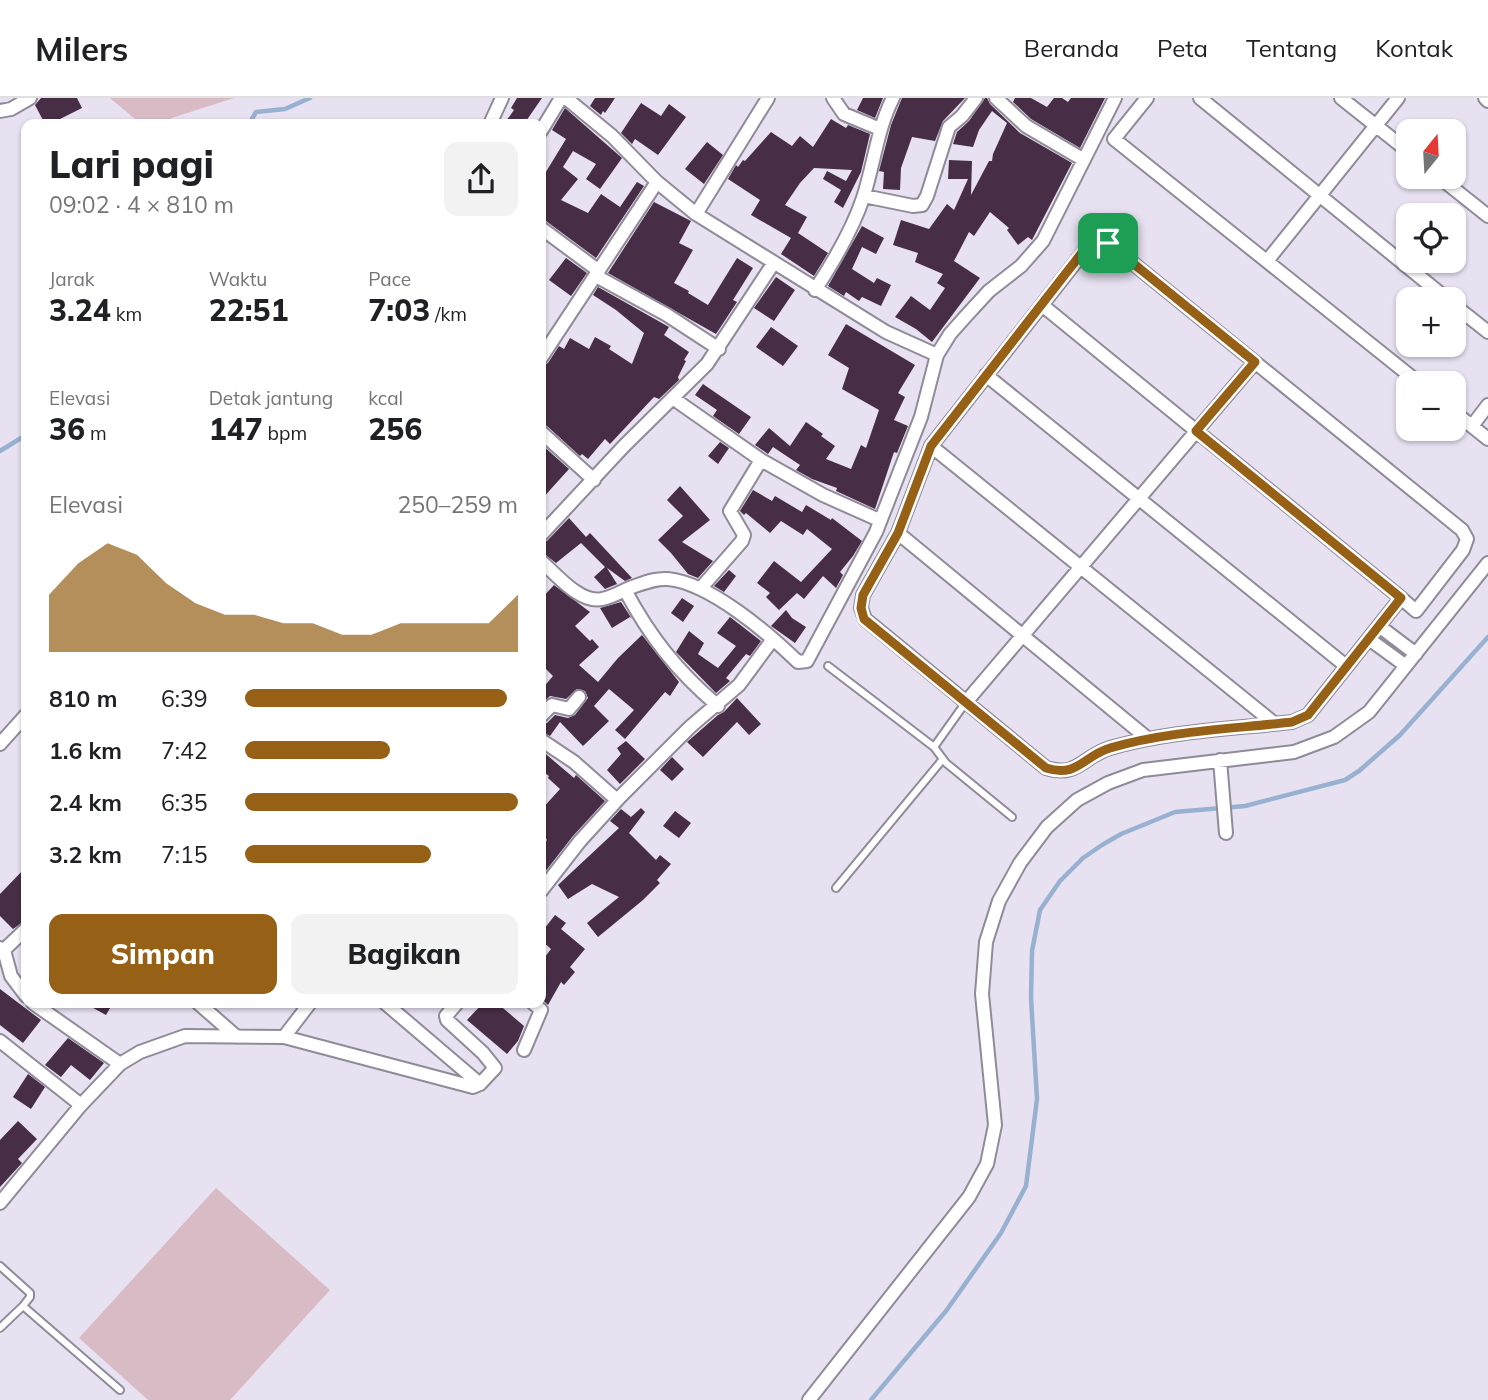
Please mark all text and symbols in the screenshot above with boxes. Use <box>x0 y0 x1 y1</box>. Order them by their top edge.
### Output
text: Milers <box>35 28 128 69</box>
text: Beranda <box>1024 33 1119 63</box>
text: Peta <box>1157 33 1208 63</box>
text: Tentang <box>1246 33 1337 63</box>
text: Kontak <box>1375 33 1453 63</box>
north arrow <box>1396 119 1466 189</box>
map controls <box>1396 119 1466 441</box>
text: Lari pagi <box>49 140 214 188</box>
button: share <box>444 142 518 216</box>
text: 09:02 · 4 × 810 m <box>49 190 234 219</box>
button: locate <box>1396 203 1466 273</box>
pin <box>1078 213 1138 273</box>
icon: arrive <box>1089 224 1127 262</box>
text: Jarak <box>49 267 95 291</box>
text: Waktu <box>209 267 267 291</box>
text: Pace <box>368 267 411 291</box>
button: + <box>1396 287 1466 357</box>
text: 3.24 <box>49 291 111 329</box>
text: 22:51 <box>209 291 288 329</box>
text: 7:03 <box>368 291 430 329</box>
text: km <box>111 302 142 326</box>
text: /km <box>430 302 467 326</box>
button: − <box>1396 371 1466 441</box>
text: Elevasi <box>49 386 110 410</box>
text: Detak jantung <box>209 386 333 410</box>
text: kcal <box>368 386 403 410</box>
text: 36 <box>49 410 85 448</box>
text: 147 <box>209 410 263 448</box>
text: 256 <box>368 410 422 448</box>
text: m <box>85 421 107 445</box>
text: bpm <box>263 421 307 445</box>
text: Elevasi <box>49 490 123 519</box>
text: 250–259 m <box>397 490 518 519</box>
text: 810 m <box>49 684 117 713</box>
text: 6:39 <box>161 684 208 713</box>
text: 1.6 km <box>49 736 122 765</box>
text: 7:42 <box>161 736 208 765</box>
text: 2.4 km <box>49 788 122 817</box>
text: 6:35 <box>161 788 208 817</box>
text: 3.2 km <box>49 840 122 869</box>
text: 7:15 <box>161 840 208 869</box>
button: Simpan <box>49 914 277 994</box>
button: Bagikan <box>291 914 518 994</box>

